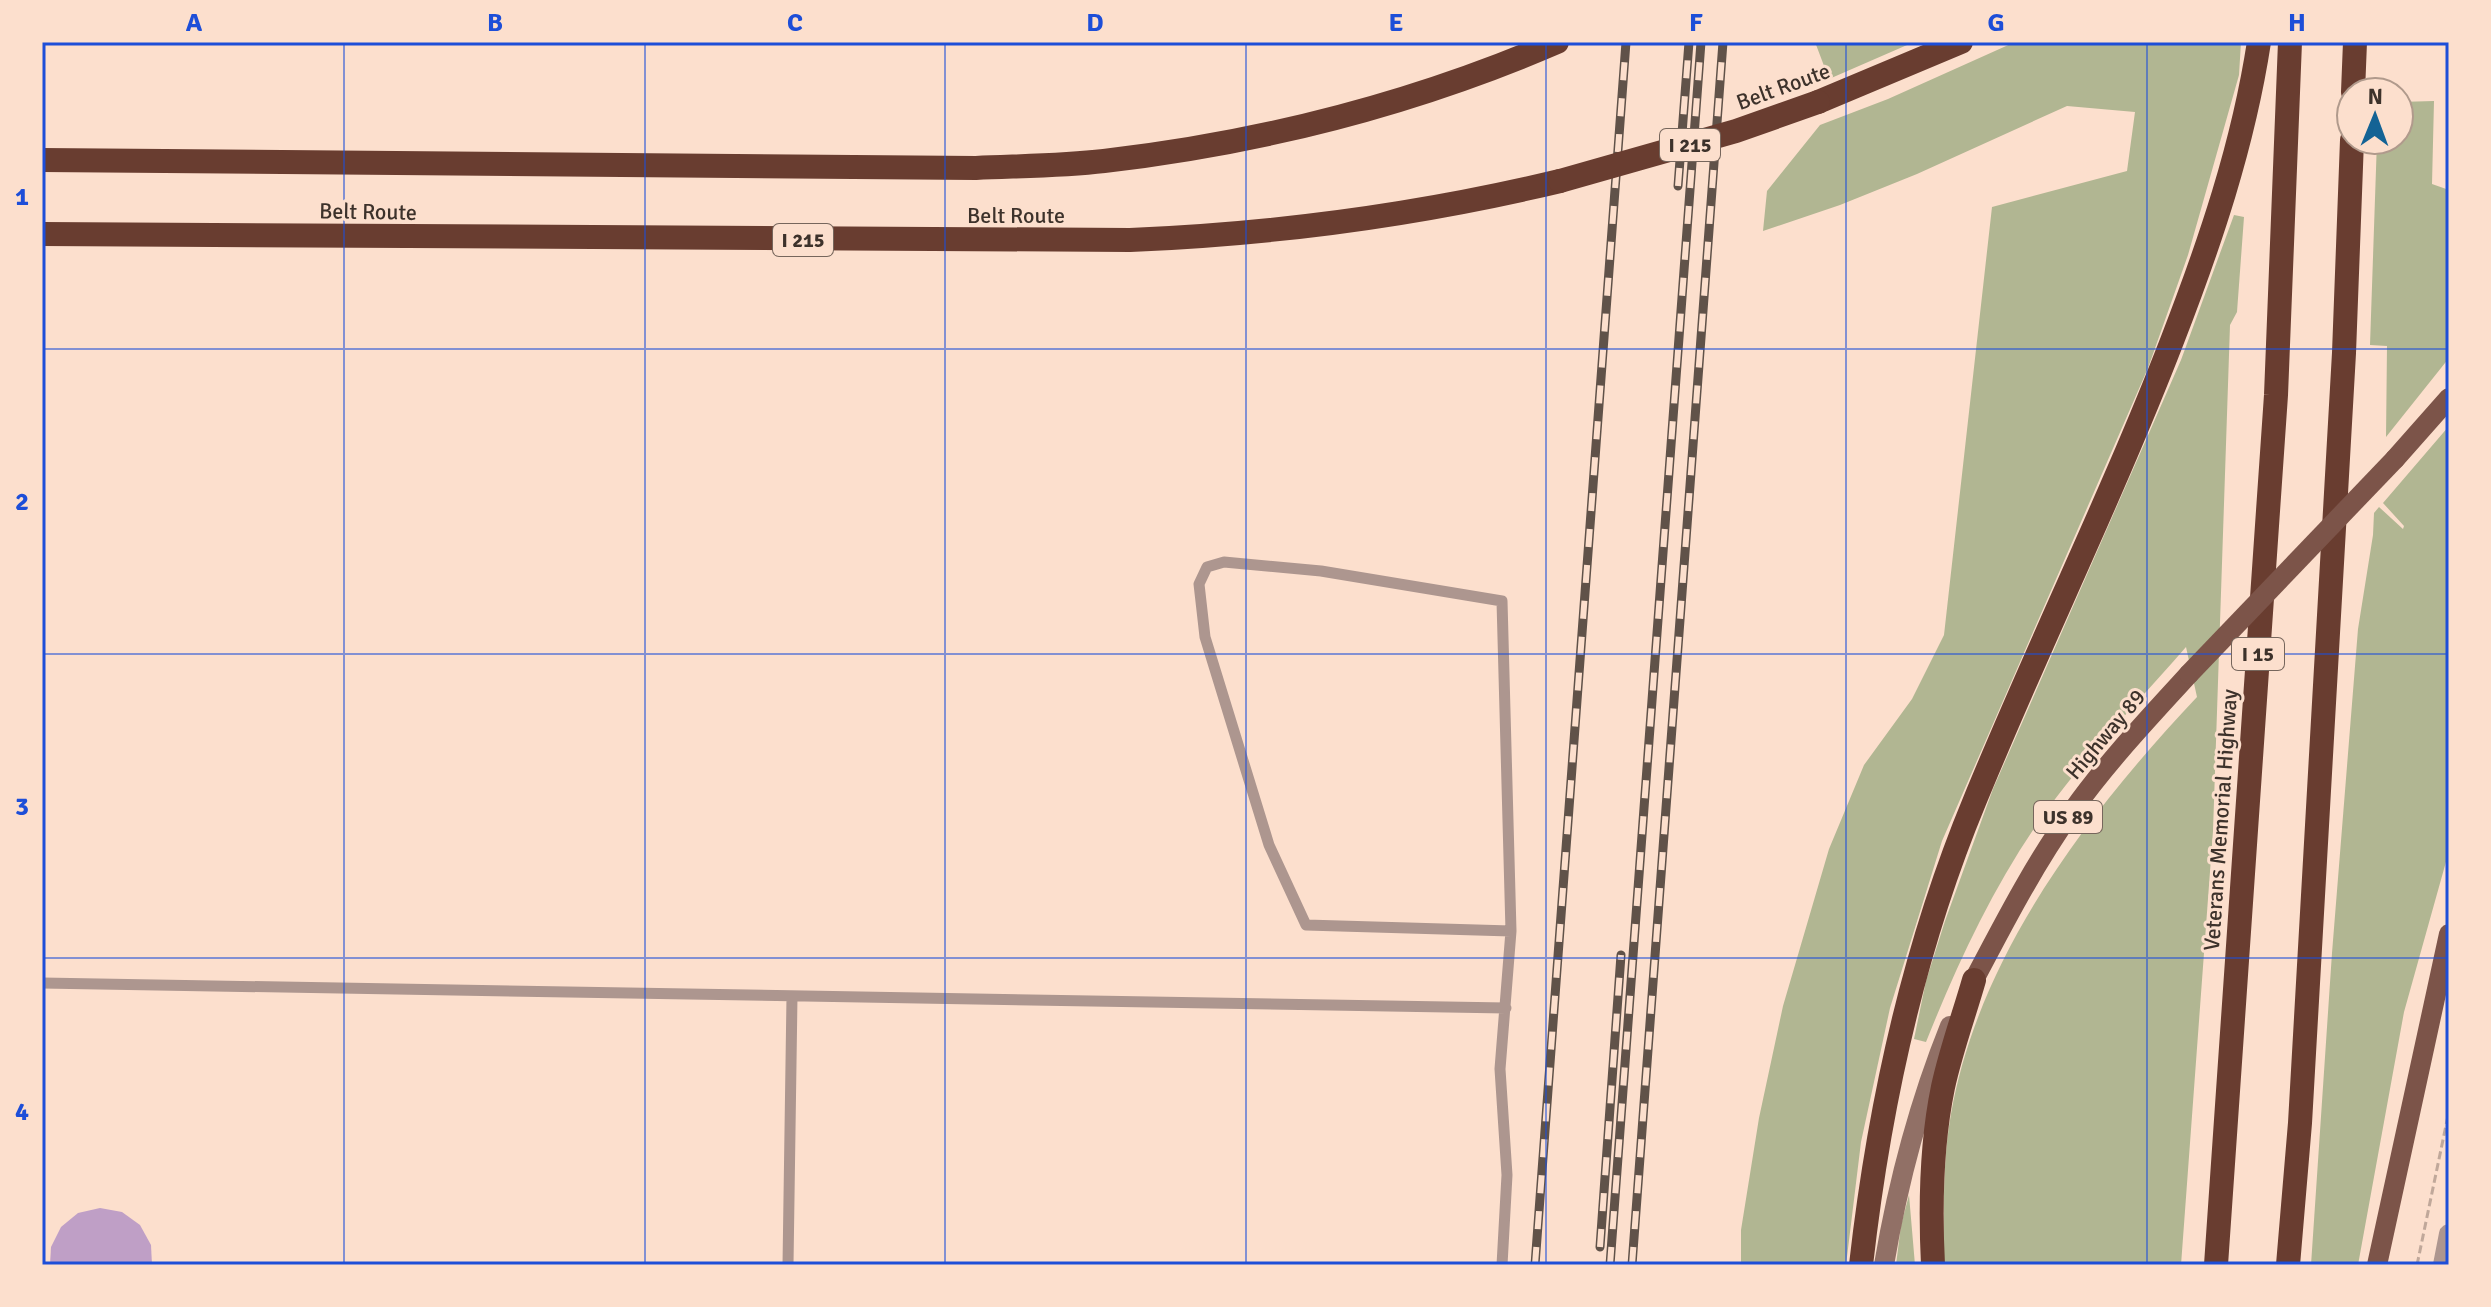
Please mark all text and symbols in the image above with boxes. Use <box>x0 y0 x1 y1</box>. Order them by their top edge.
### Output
text: A <box>186 7 203 39</box>
text: B <box>487 7 503 39</box>
text: C <box>787 7 803 39</box>
text: D <box>1086 7 1104 39</box>
text: E <box>1389 7 1403 39</box>
text: F <box>1689 7 1703 39</box>
text: G <box>1987 7 2005 39</box>
text: H <box>2288 7 2306 39</box>
street label: Belt Route <box>1733 57 1834 116</box>
north arrow <box>2335 76 2415 156</box>
text: N <box>2367 83 2383 110</box>
road number: I 215 <box>1660 129 1720 161</box>
text: 1 <box>15 181 29 213</box>
street label: Belt Route <box>319 197 417 226</box>
street label: Belt Route <box>967 202 1065 229</box>
road number: I 215 <box>773 224 833 256</box>
text: 2 <box>15 486 29 518</box>
road number: I 15 <box>2232 638 2284 670</box>
street label: Highway 89 <box>2060 684 2151 785</box>
street label: Veterans Memorial Highway <box>2198 688 2243 952</box>
text: 3 <box>15 791 29 823</box>
road number: US 89 <box>2034 801 2102 833</box>
text: 4 <box>15 1096 29 1128</box>

